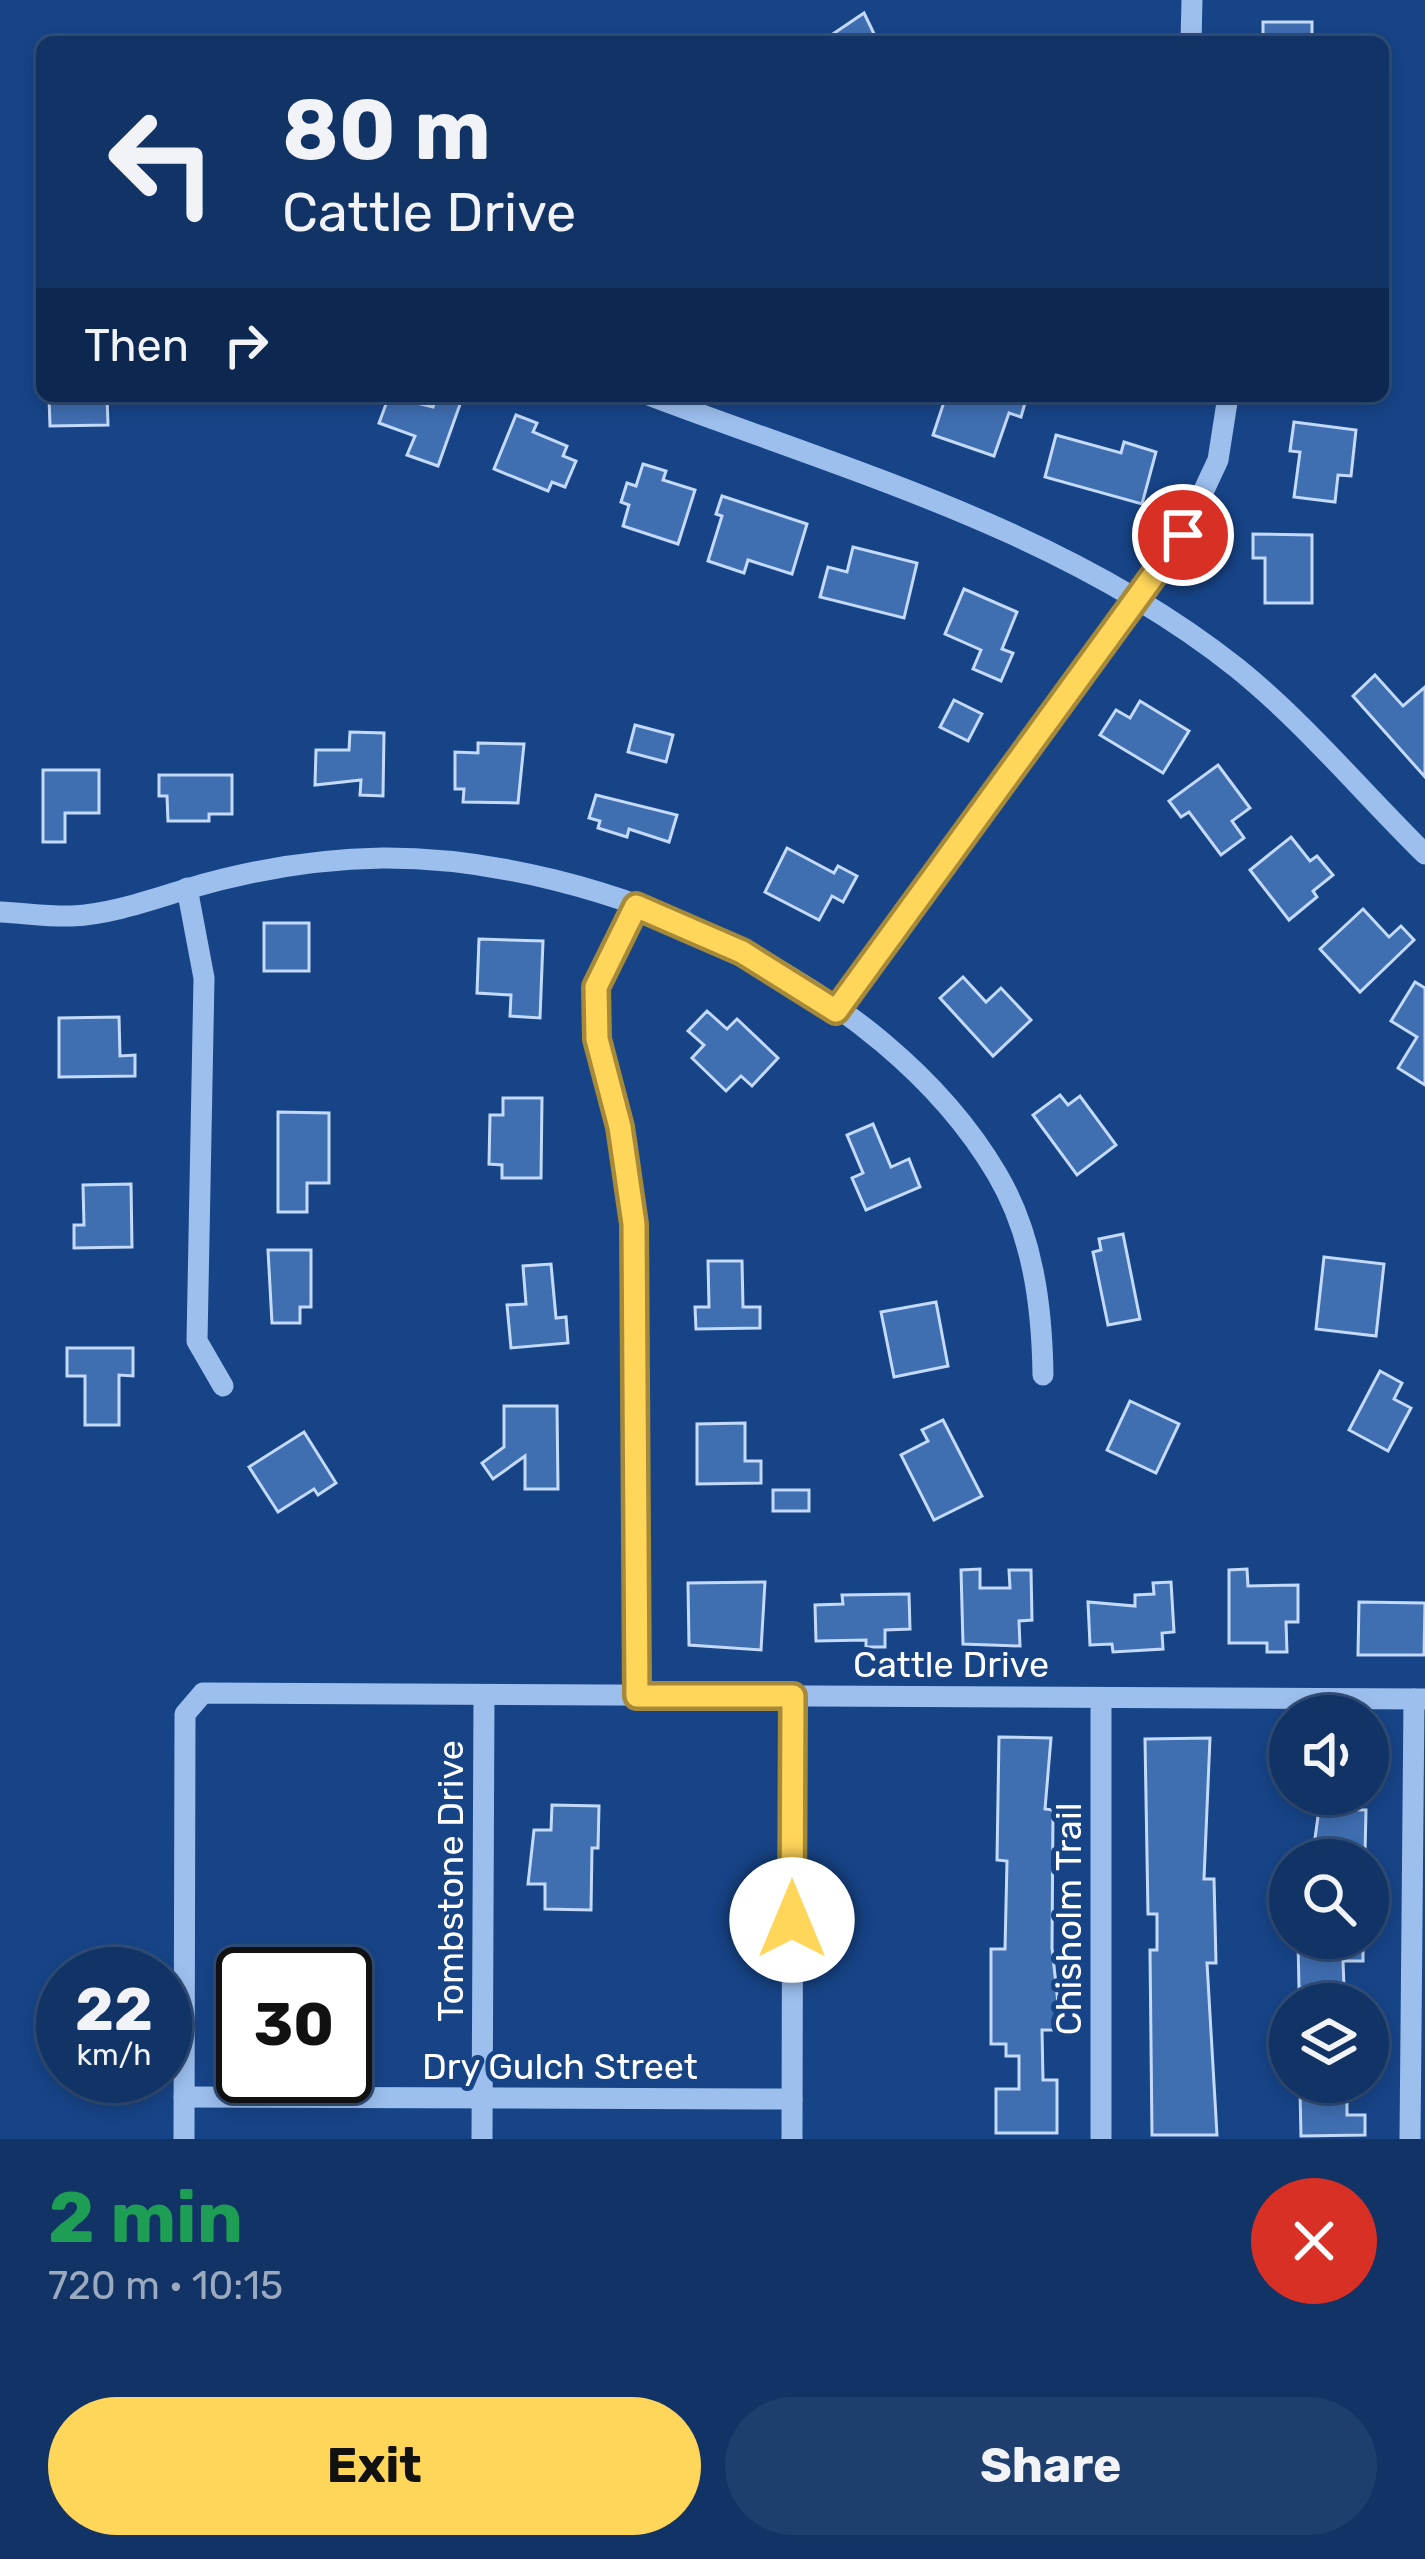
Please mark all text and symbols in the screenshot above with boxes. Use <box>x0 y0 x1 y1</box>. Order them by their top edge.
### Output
text: 80 m <box>282 80 491 180</box>
icon: left <box>84 84 240 240</box>
text: Cattle Drive <box>282 181 576 245</box>
icon: right <box>213 312 279 378</box>
text: Then <box>84 319 189 372</box>
pin <box>1132 484 1234 586</box>
icon: arrive <box>1150 502 1216 568</box>
street label: Cattle Drive <box>853 1643 1049 1686</box>
map controls <box>1269 1695 1389 2103</box>
button: sound <box>1269 1695 1389 1815</box>
street label: Tombstone Drive <box>429 1740 472 2022</box>
street label: Chisholm Trail <box>1047 1803 1090 2035</box>
button: search <box>1269 1839 1389 1959</box>
position arrow <box>729 1857 855 1983</box>
speed limit sign: 30 <box>216 1947 372 2103</box>
text: 22 <box>75 1974 153 2045</box>
button: layers <box>1269 1983 1389 2103</box>
text: km/h <box>77 2037 151 2073</box>
street label: Dry Gulch Street <box>422 2045 698 2088</box>
text: 2 min <box>48 2175 243 2260</box>
button: close <box>1251 2178 1377 2304</box>
text: 720 m · 10:15 <box>48 2263 283 2309</box>
button: Exit <box>48 2397 701 2535</box>
button: Share <box>725 2397 1377 2535</box>

